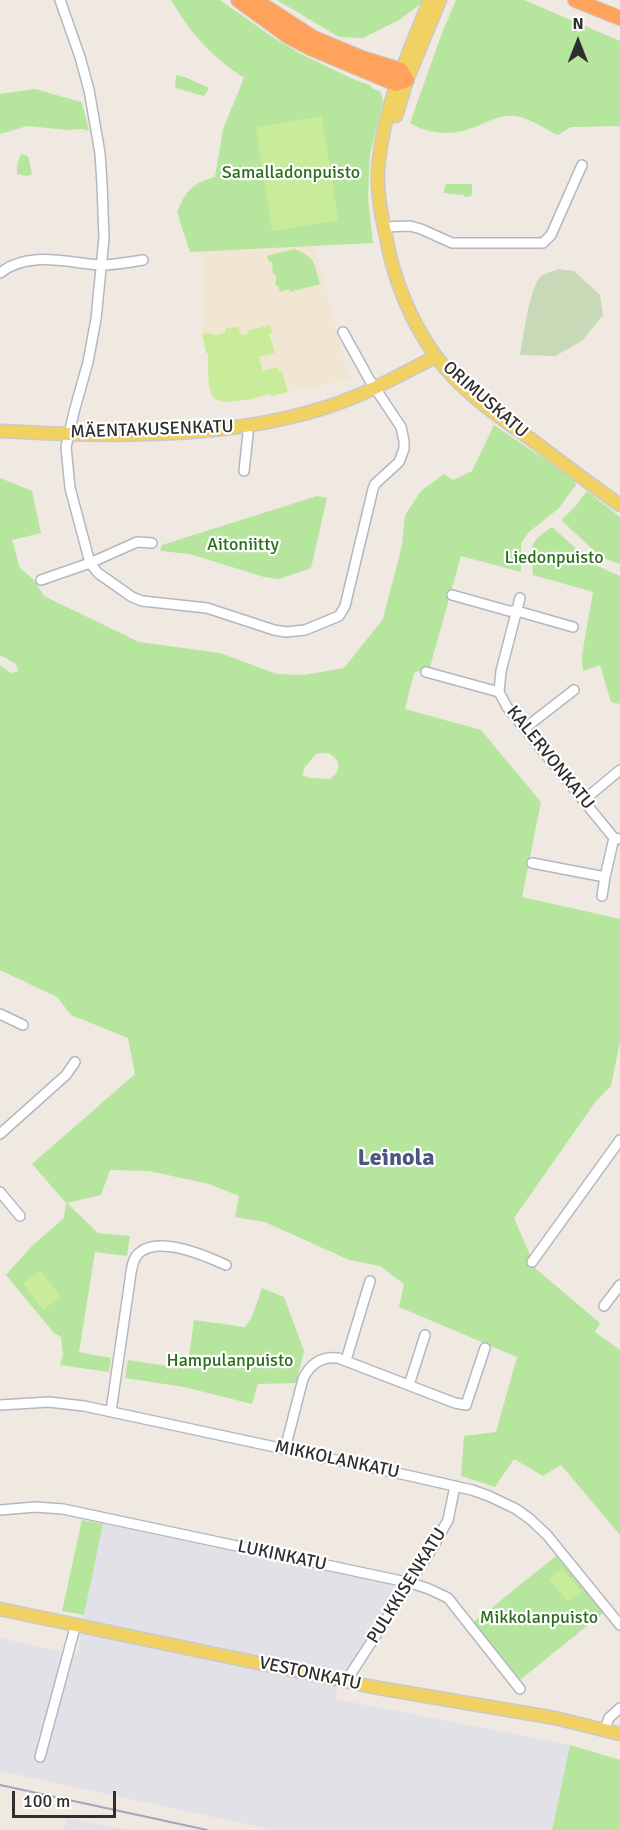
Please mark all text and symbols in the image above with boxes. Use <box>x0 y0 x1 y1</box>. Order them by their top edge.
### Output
north arrow <box>548 12 608 72</box>
text: N <box>572 14 584 34</box>
park label: Samalladonpuisto <box>222 162 360 184</box>
street label: ORIMUSKATU <box>438 357 532 443</box>
street label: MÄENTAKUSENKATU <box>70 416 234 444</box>
park label: Aitoniitty <box>207 534 279 556</box>
park label: Liedonpuisto <box>504 547 604 569</box>
street label: KALERVONKATU <box>502 702 598 814</box>
district label: Leinola <box>358 1145 434 1173</box>
park label: Hampulanpuisto <box>167 1350 293 1372</box>
street label: MIKKOLANKATU <box>273 1436 401 1484</box>
street label: PULKKISENKATU <box>363 1524 451 1648</box>
street label: LUKINKATU <box>235 1536 329 1576</box>
park label: Mikkolanpuisto <box>480 1607 598 1629</box>
street label: VESTONKATU <box>257 1653 363 1695</box>
scale bar <box>15 1779 118 1817</box>
text: 100 m <box>23 1790 70 1812</box>

